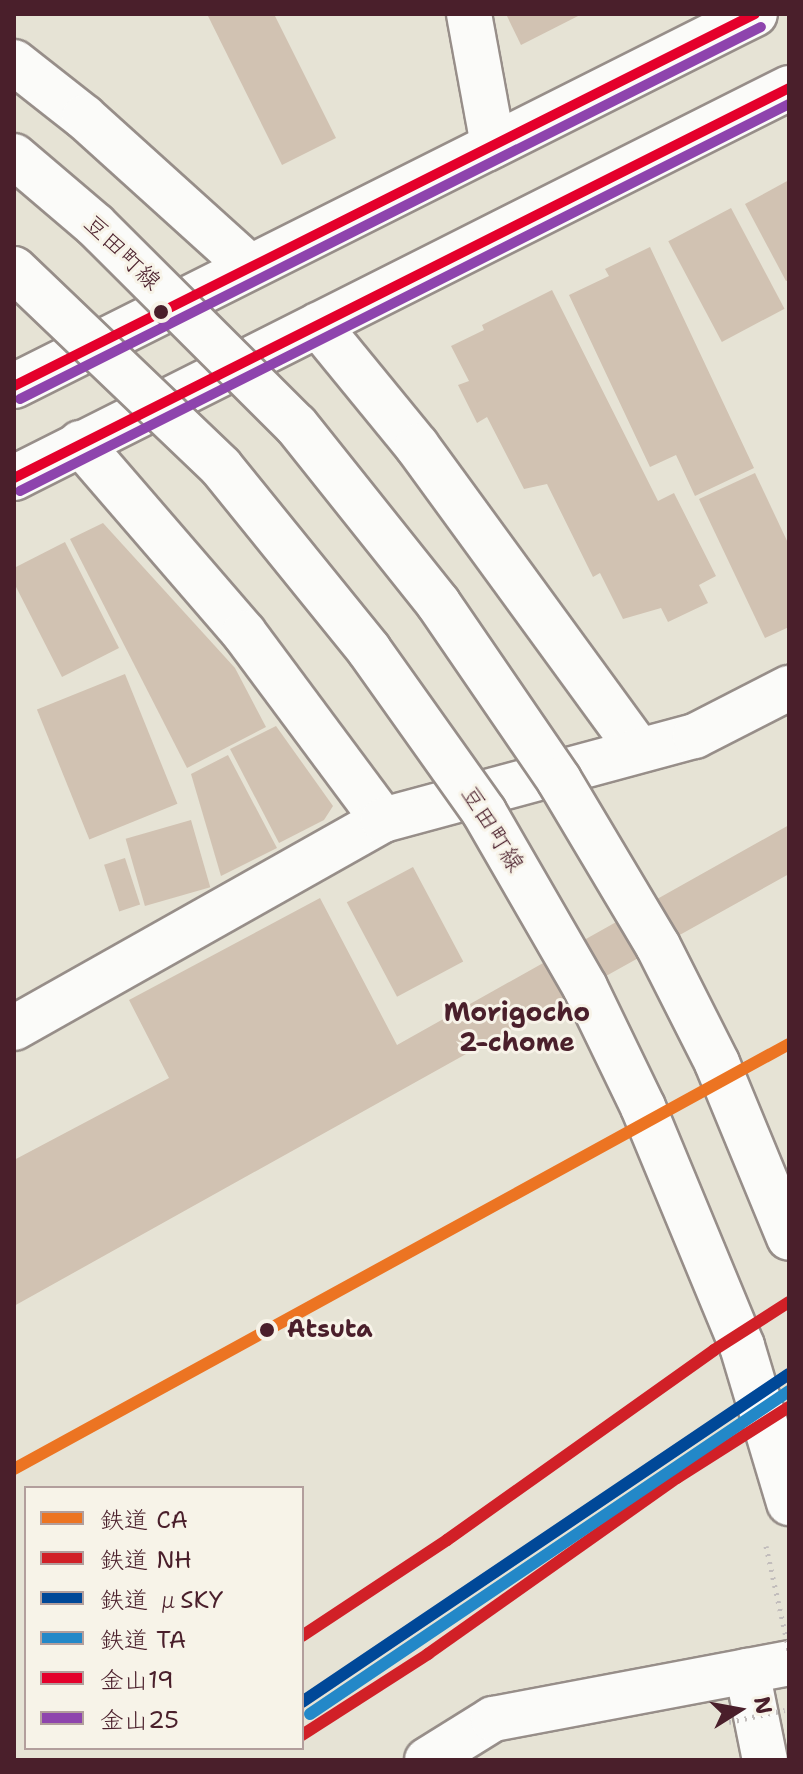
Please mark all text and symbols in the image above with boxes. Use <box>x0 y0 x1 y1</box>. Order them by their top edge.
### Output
street label: 豆田町線 <box>77 209 167 297</box>
unlabelled marker <box>153 304 169 320</box>
street label: 豆田町線 <box>454 781 530 877</box>
district label: Morigocho 2-chome <box>444 996 590 1058</box>
place label: Atsuta <box>287 1316 373 1344</box>
marker: Atsuta <box>254 1317 280 1343</box>
legend <box>24 1486 304 1750</box>
text: 鉄道 CA <box>100 1504 188 1536</box>
text: 鉄道 NH <box>100 1544 192 1576</box>
text: 鉄道 μSKY <box>100 1584 223 1616</box>
text: 鉄道 TA <box>100 1624 186 1656</box>
text: 金山19 <box>100 1664 174 1696</box>
north arrow <box>699 1670 779 1750</box>
text: N <box>747 1694 779 1717</box>
text: 金山25 <box>100 1704 179 1736</box>

